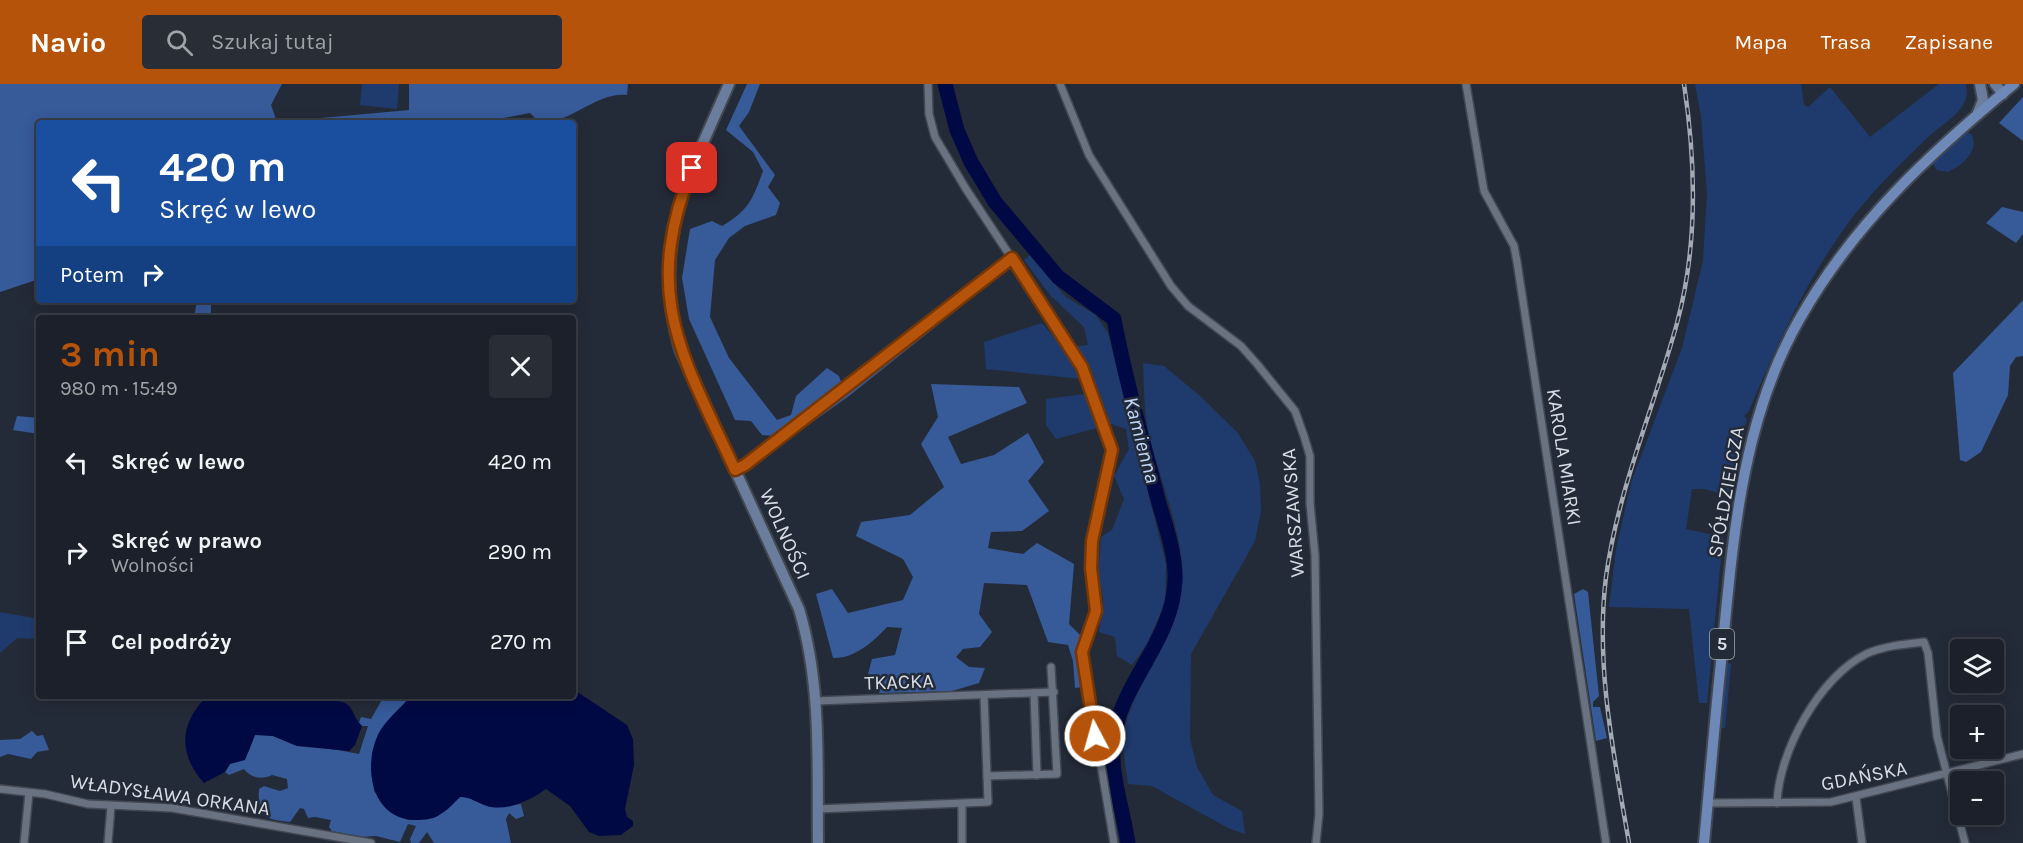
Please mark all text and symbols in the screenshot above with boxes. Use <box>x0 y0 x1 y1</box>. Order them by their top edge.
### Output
search box <box>142 15 562 69</box>
text: Navio <box>30 26 106 59</box>
icon: search <box>163 26 196 59</box>
text: Szukaj tutaj <box>211 29 334 55</box>
text: Mapa <box>1735 30 1788 54</box>
text: Trasa <box>1821 30 1871 54</box>
text: Zapisane <box>1904 30 1993 54</box>
text: 420 m <box>159 142 286 192</box>
pin <box>666 142 717 193</box>
icon: left <box>60 144 138 222</box>
icon: arrive <box>675 151 708 184</box>
text: Skręć w lewo <box>159 193 316 225</box>
icon: right <box>136 258 169 291</box>
text: Potem <box>60 262 124 288</box>
text: 3 min <box>60 333 160 375</box>
button: close <box>489 335 552 398</box>
text: 980 m · 15:49 <box>60 377 178 400</box>
street label: KAROLA MIARKI <box>1542 387 1586 527</box>
water label: Kamienna <box>1119 394 1165 486</box>
street label: SPÓŁDZIELCZA <box>1702 425 1749 559</box>
icon: left <box>60 446 93 479</box>
street label: WARSZAWSKA <box>1277 448 1309 578</box>
text: Skręć w lewo <box>111 449 245 475</box>
text: 420 m <box>488 449 552 475</box>
street label: WOLNOŚCI <box>755 485 816 583</box>
text: Skręć w prawo <box>111 528 262 554</box>
icon: right <box>60 536 93 569</box>
text: 290 m <box>488 539 552 565</box>
text: Wolności <box>111 554 195 577</box>
icon: arrive <box>60 626 93 659</box>
text: Cel podróży <box>111 629 231 655</box>
text: 270 m <box>490 629 552 655</box>
road number: 5 <box>1710 629 1734 659</box>
map controls <box>1950 639 2004 825</box>
button: layers <box>1950 639 2004 693</box>
street label: TKACKA <box>864 669 934 695</box>
position arrow <box>1063 704 1127 768</box>
button: + <box>1950 705 2004 759</box>
street label: GDAŃSKA <box>1819 755 1909 796</box>
street label: WŁADYSŁAWA ORKANA <box>69 770 271 820</box>
button: − <box>1950 771 2004 825</box>

